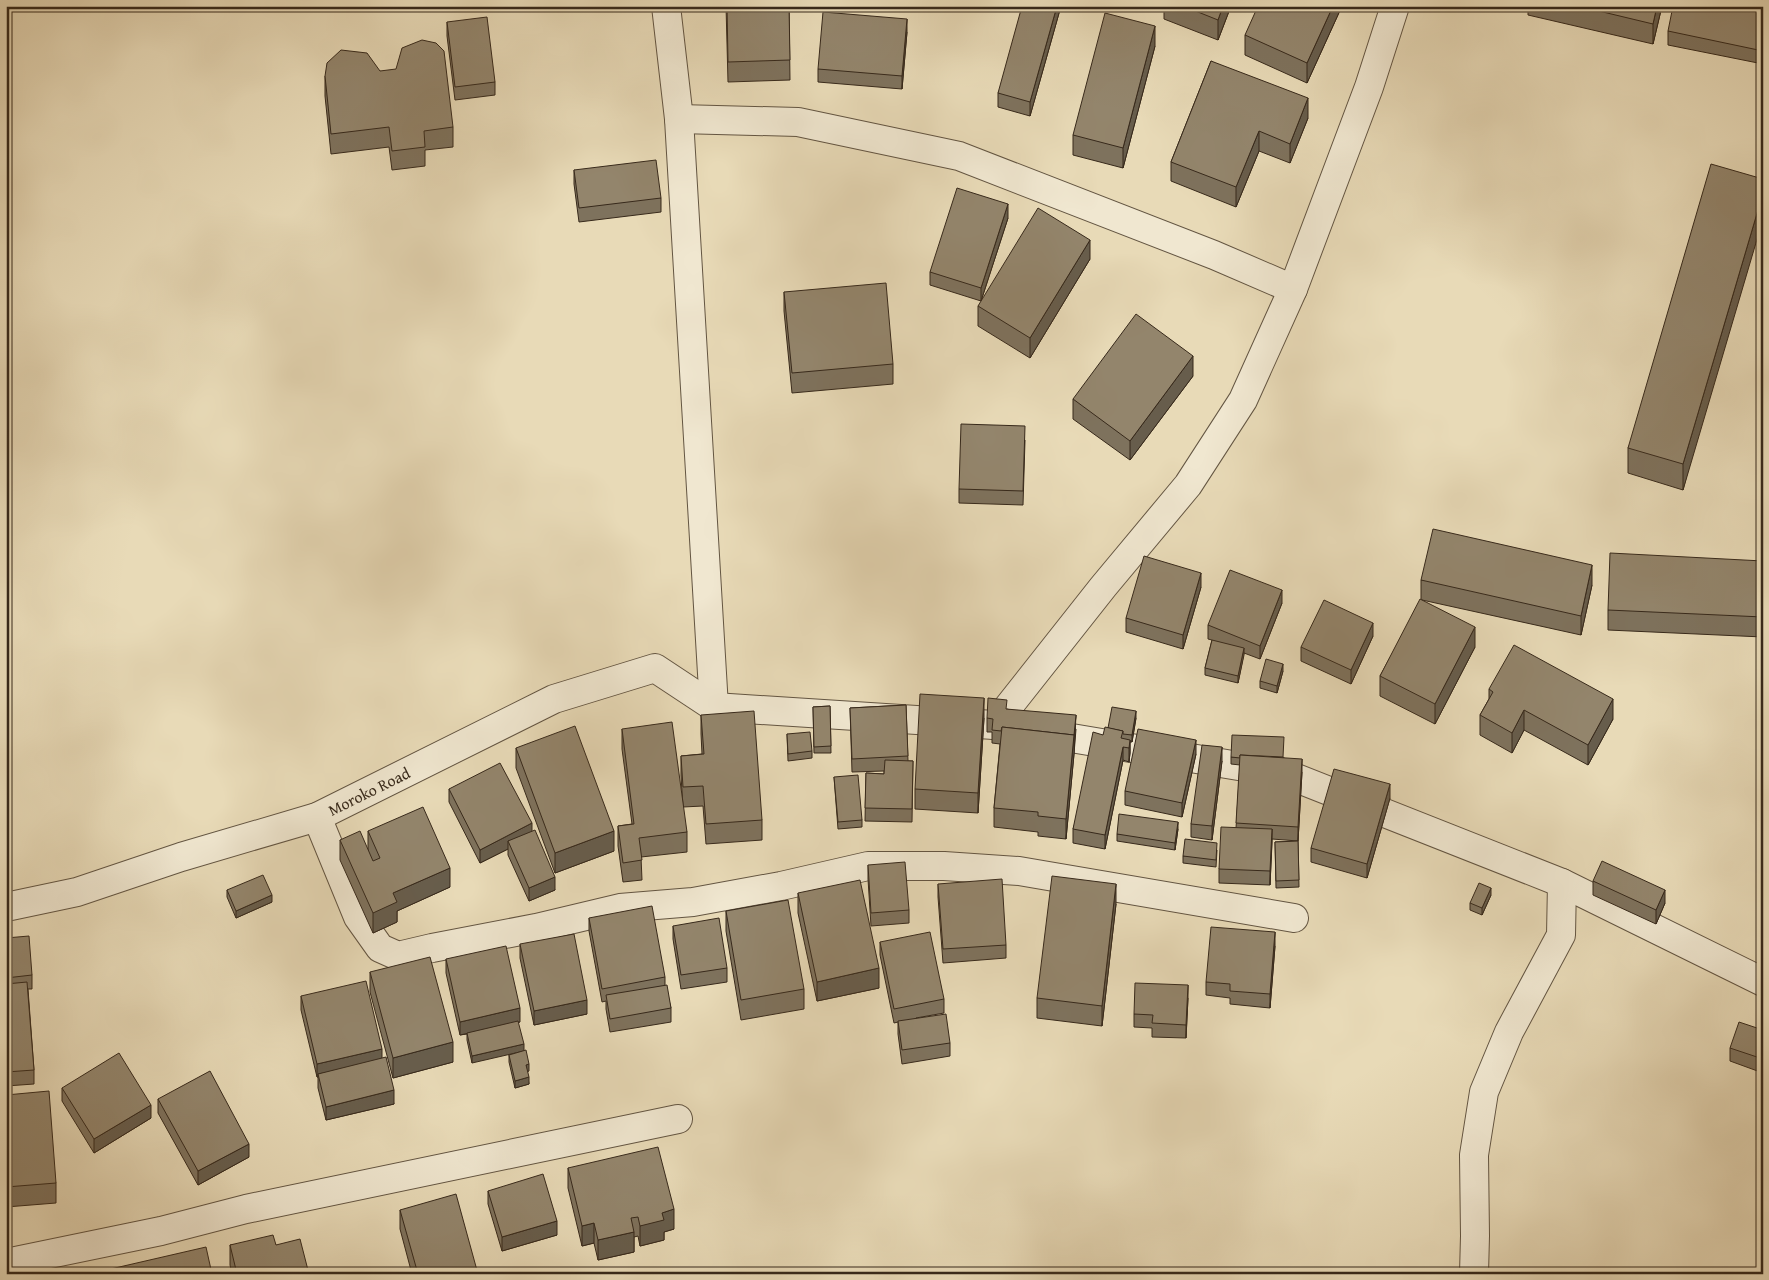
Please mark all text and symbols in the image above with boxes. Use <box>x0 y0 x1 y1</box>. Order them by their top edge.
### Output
street label: Moroko Road <box>324 760 414 822</box>

